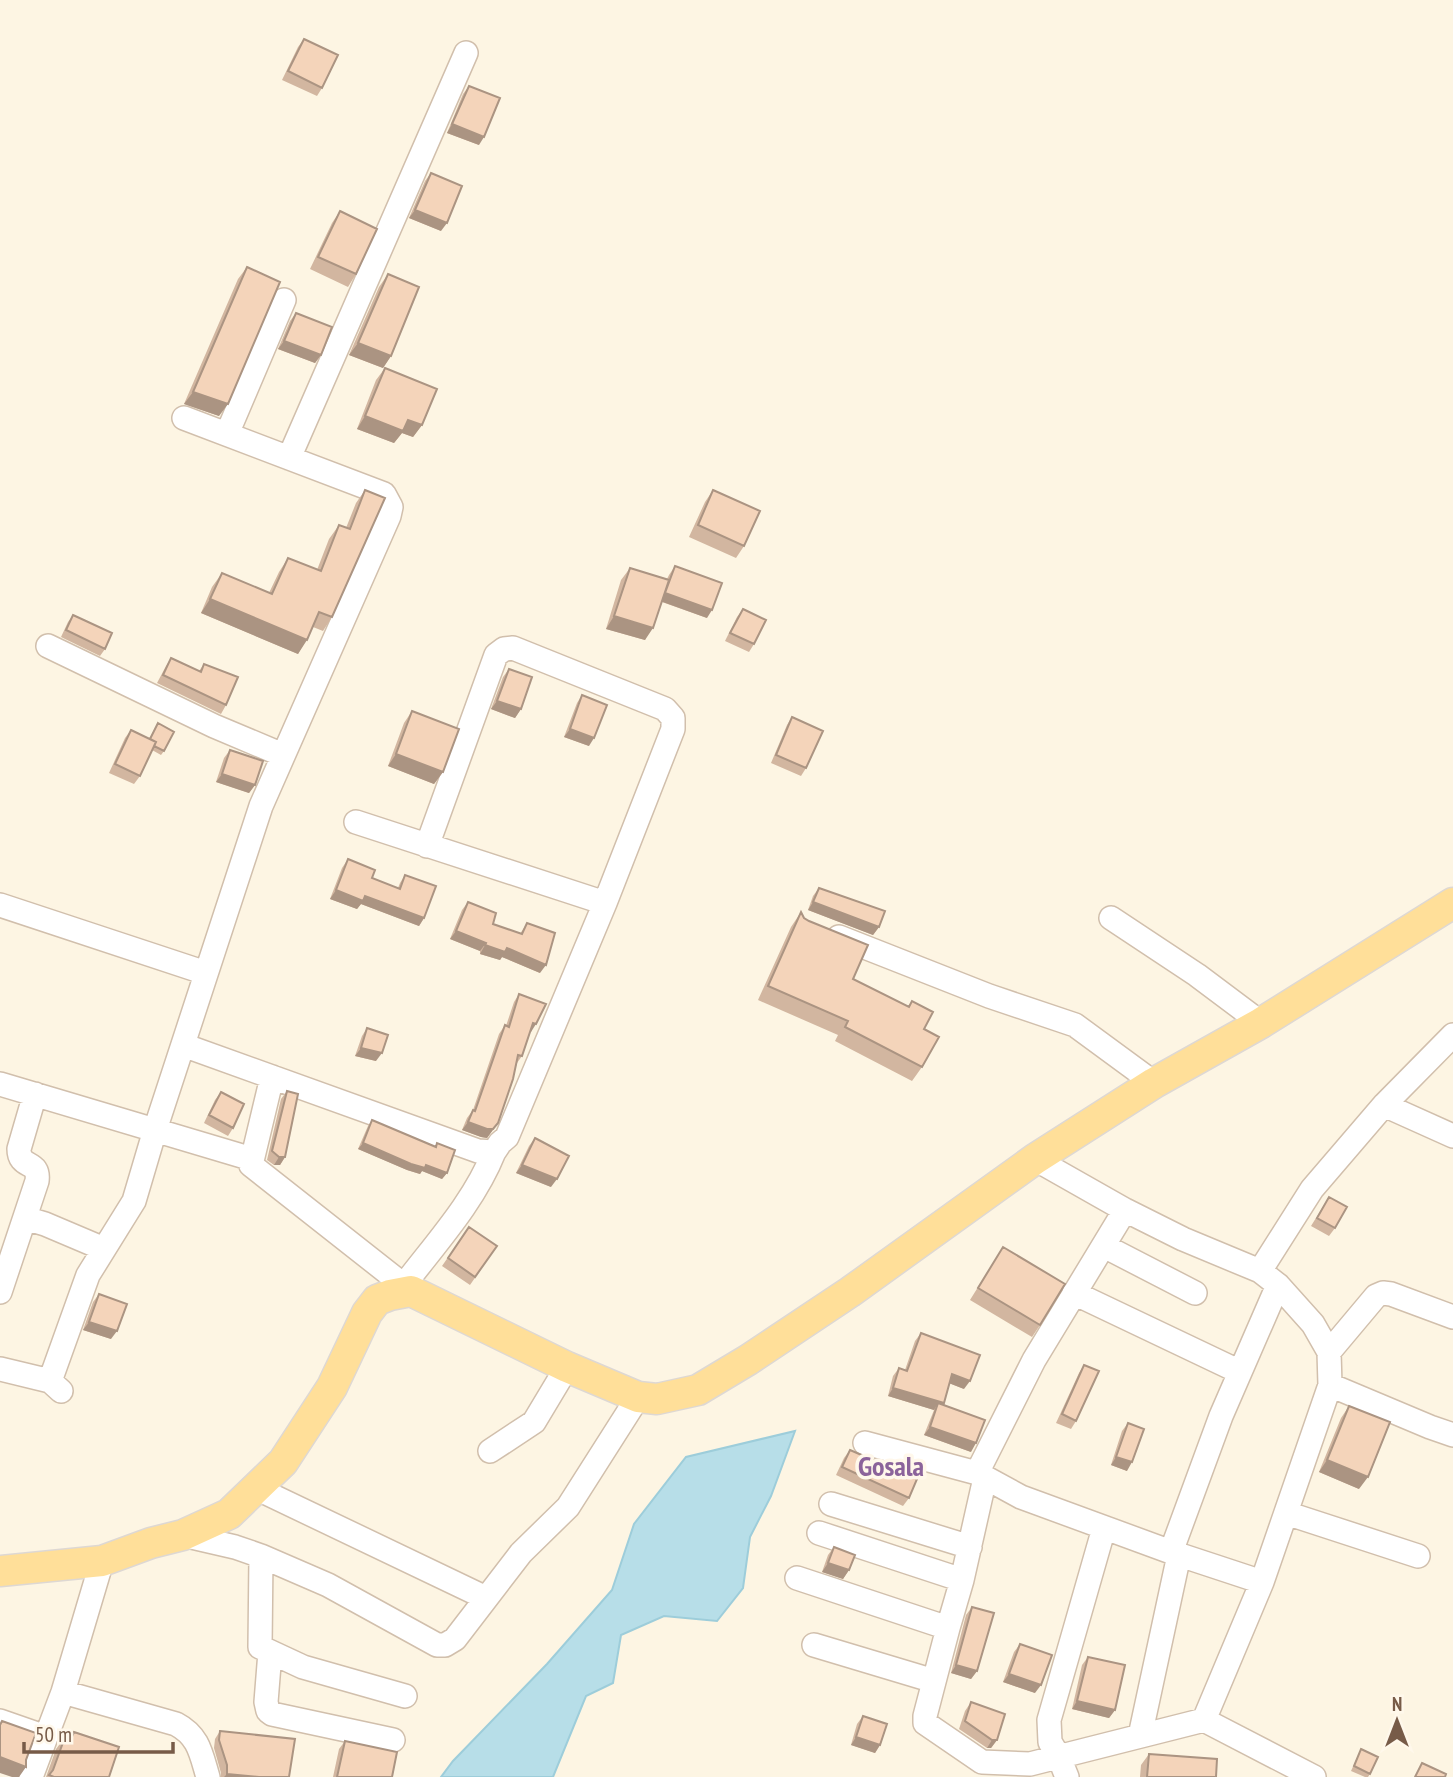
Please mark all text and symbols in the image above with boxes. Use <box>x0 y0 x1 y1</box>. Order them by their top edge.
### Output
district label: Gosala <box>858 1447 924 1484</box>
north arrow <box>1362 1686 1432 1756</box>
text: N <box>1392 1692 1402 1716</box>
scale bar <box>24 1710 173 1754</box>
text: 50 m <box>35 1721 72 1748</box>

